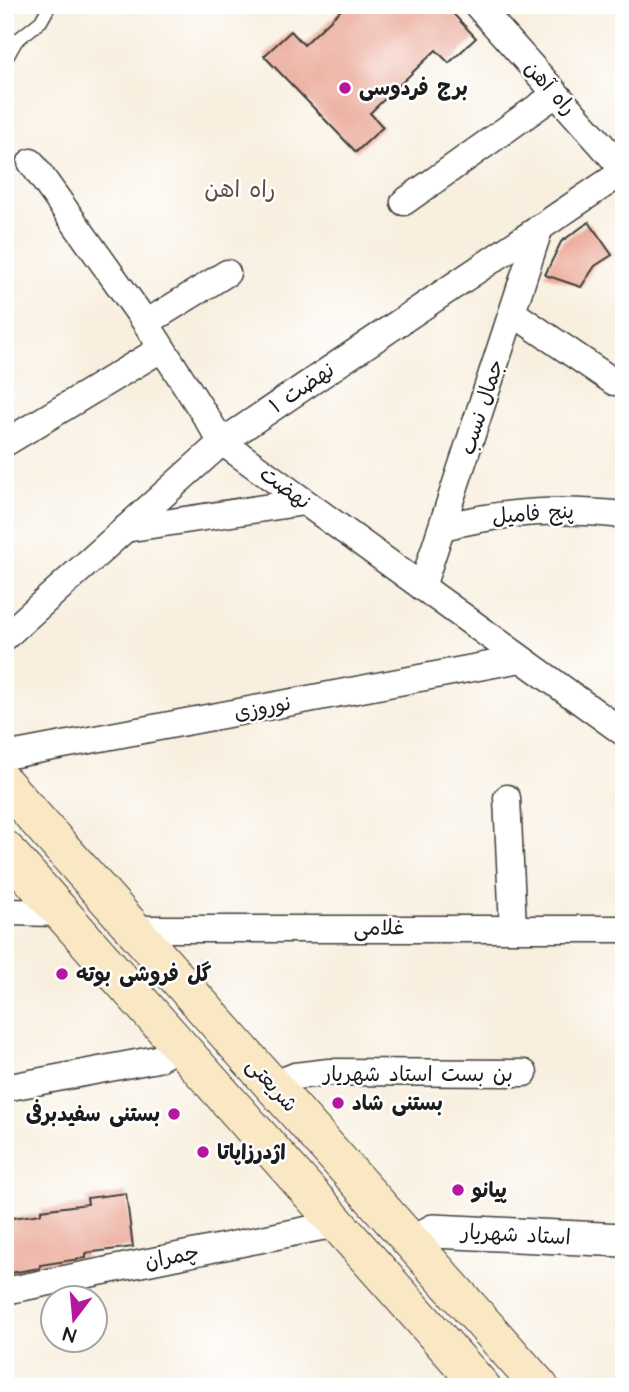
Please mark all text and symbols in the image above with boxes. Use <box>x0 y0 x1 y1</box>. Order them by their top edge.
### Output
street label: راه آهن <box>517 54 583 122</box>
place label: برج فردوسی <box>359 74 468 103</box>
marker: برج فردوسی <box>337 80 353 96</box>
district label: راه اهن <box>204 174 276 206</box>
street label: نهضت ۱ <box>264 356 340 420</box>
street label: جمال نسب <box>453 356 511 458</box>
street label: نهضت <box>254 460 316 516</box>
street label: پنج فامیل <box>491 497 575 531</box>
street label: نوروزی <box>232 688 294 728</box>
street label: غلامی <box>353 913 405 943</box>
place label: گل فروشی بوته <box>76 960 212 989</box>
marker: گل فروشی بوته <box>54 966 70 982</box>
street label: شریعتی <box>240 1051 304 1119</box>
street label: بن بست استاد شهریار <box>321 1060 513 1089</box>
place label: بستنی شاد <box>352 1089 443 1118</box>
marker: بستنی شاد <box>330 1095 346 1111</box>
place label: بستنی سفیدبرفی <box>26 1099 160 1129</box>
marker: بستنی سفیدبرفی <box>166 1106 182 1122</box>
place label: اژدرزاپاتا <box>217 1138 286 1167</box>
marker: اژدرزاپاتا <box>195 1144 211 1160</box>
place label: پیانو <box>470 1176 507 1205</box>
marker: پیانو <box>450 1182 466 1198</box>
street label: استاد شهریار <box>459 1218 571 1252</box>
street label: چمران <box>142 1238 202 1276</box>
north arrow <box>38 1284 108 1354</box>
text: N <box>60 1319 79 1349</box>

